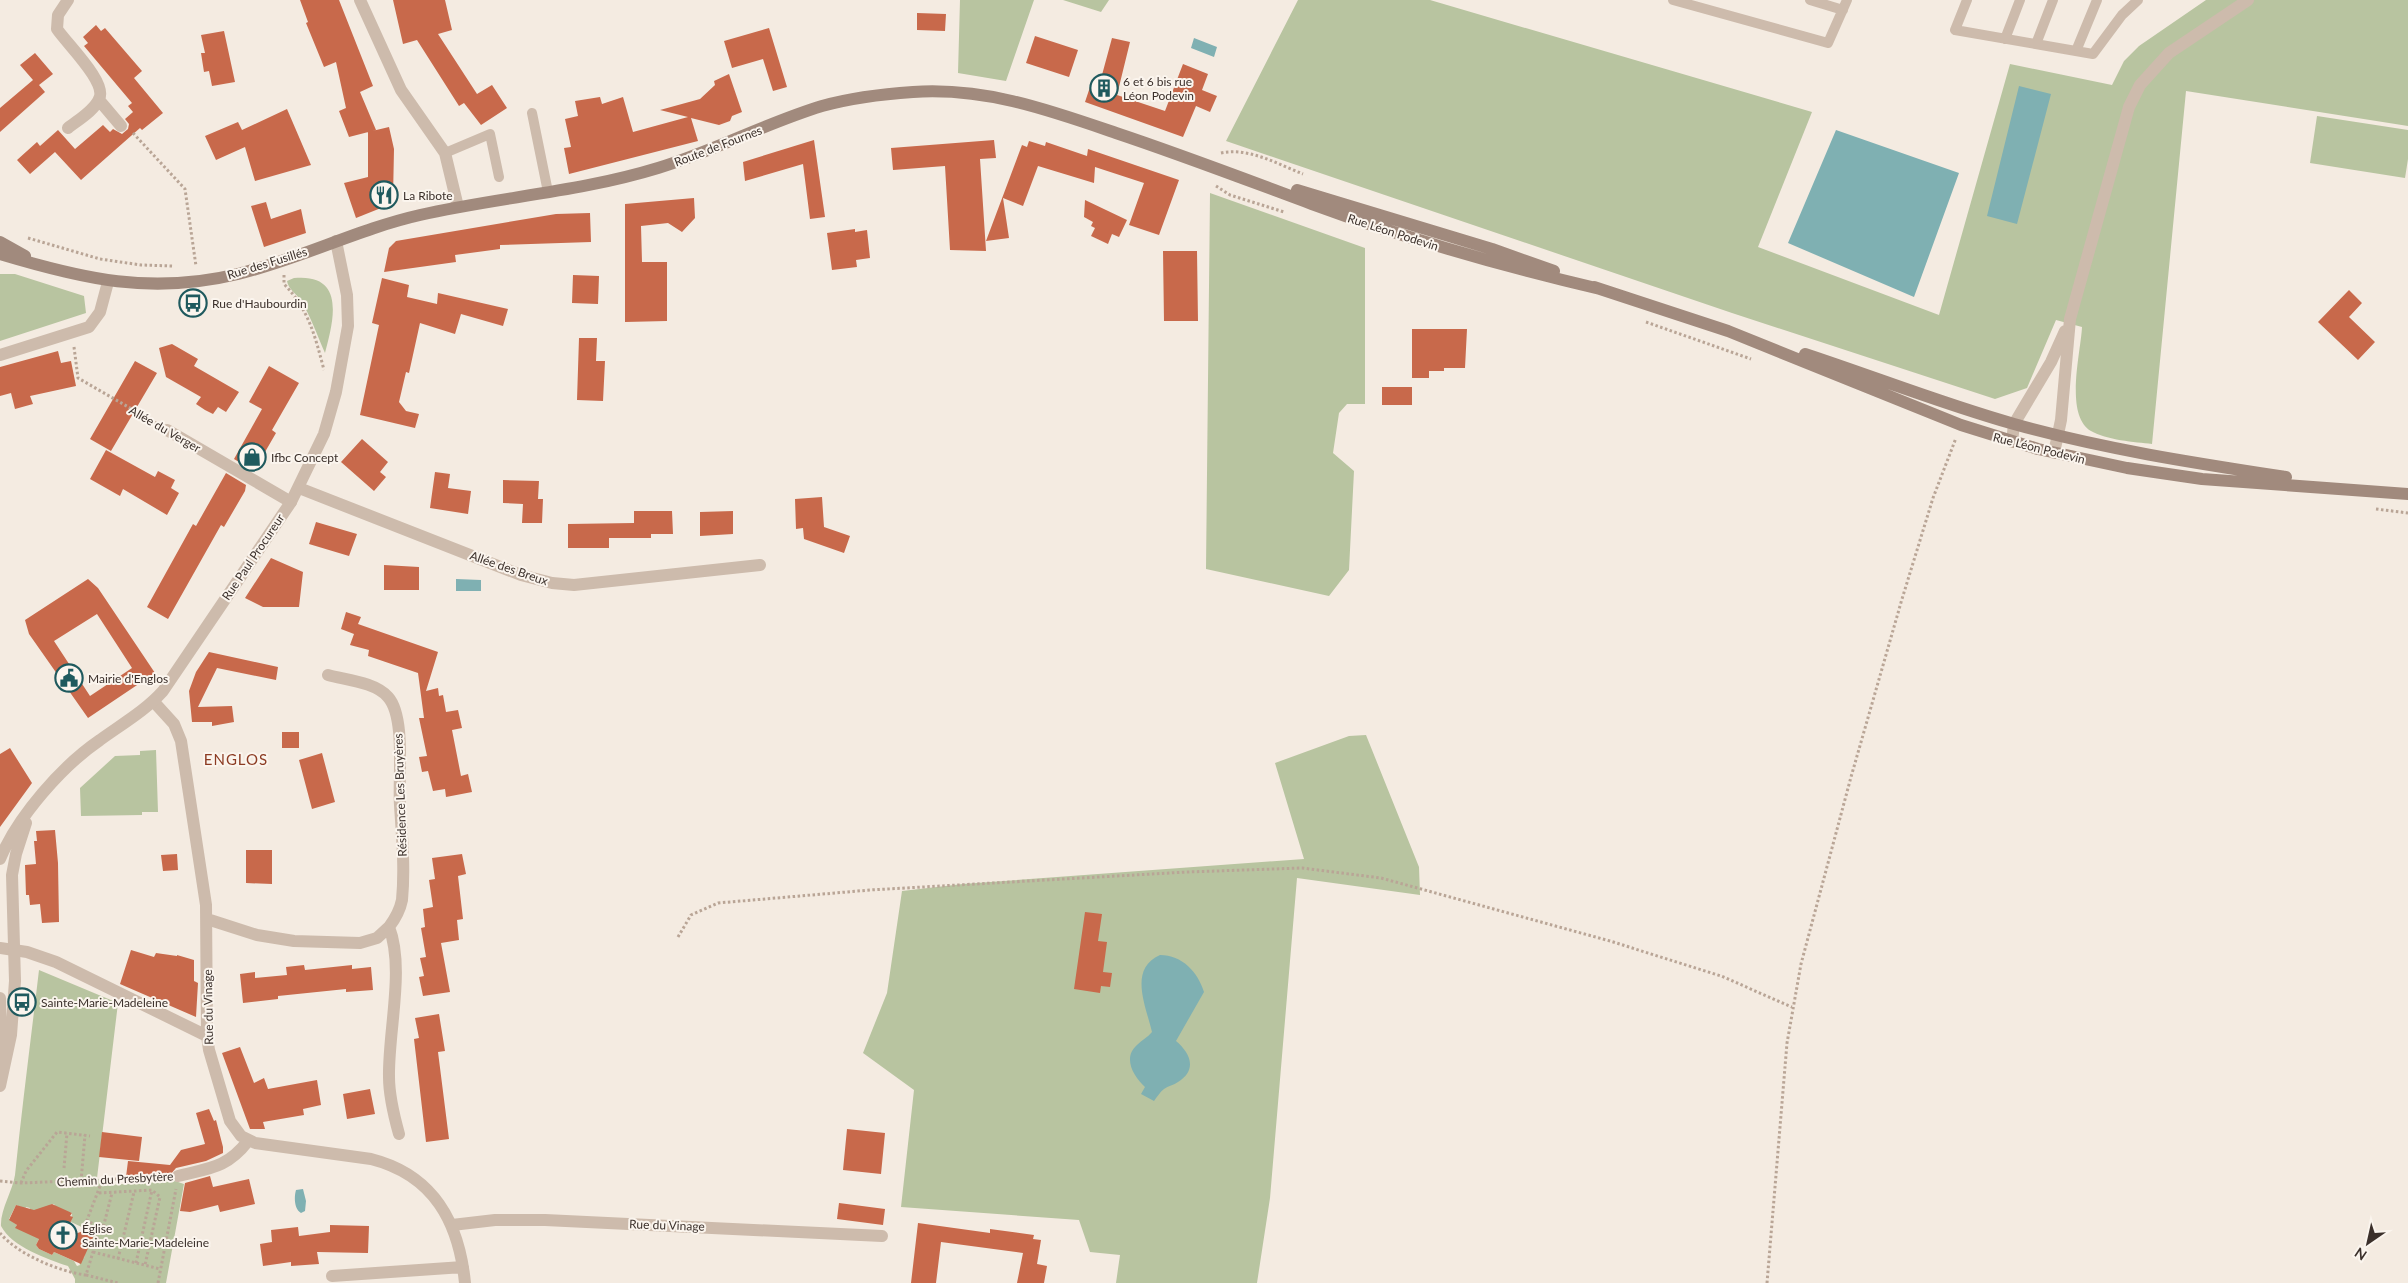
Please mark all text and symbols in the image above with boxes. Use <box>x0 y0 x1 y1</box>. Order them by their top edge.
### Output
building icon: 6 et 6 bis rue Léon Podevin <box>1089 73 1119 103</box>
place label: 6 et 6 bis rue Léon Podevin <box>1123 74 1194 103</box>
street label: Route de Fournes <box>672 122 764 170</box>
restaurant icon: La Ribote <box>369 180 399 210</box>
place label: La Ribote <box>403 188 453 203</box>
street label: Rue Léon Podevin <box>1346 210 1440 254</box>
street label: Rue des Fusillés <box>225 244 309 282</box>
bus stop icon: Rue d'Haubourdin <box>178 288 208 318</box>
place label: Rue d'Haubourdin <box>212 296 307 311</box>
street label: Allée du Verger <box>127 402 204 456</box>
street label: Rue Léon Podevin <box>1991 429 2087 467</box>
shop icon: Ifbc Concept <box>237 442 267 472</box>
place label: Ifbc Concept <box>271 450 339 465</box>
street label: Rue Paul Procureur <box>219 510 288 603</box>
street label: Allée des Breux <box>468 548 550 588</box>
public building icon: Mairie d'Englos <box>54 663 84 693</box>
place label: Mairie d'Englos <box>88 671 168 686</box>
street label: Résidence Les Bruyères <box>390 733 410 857</box>
district label: ENGLOS <box>204 750 268 768</box>
street label: Rue du Vinage <box>200 969 216 1045</box>
bus stop icon: Sainte-Marie-Madeleine <box>7 987 37 1017</box>
place label: Sainte-Marie-Madeleine <box>41 995 168 1010</box>
street label: Chemin du Presbytère <box>56 1168 174 1190</box>
street label: Rue du Vinage <box>629 1216 705 1234</box>
north arrow <box>2343 1218 2393 1268</box>
church icon: Église Sainte-Marie-Madeleine <box>48 1220 78 1250</box>
place label: Église Sainte-Marie-Madeleine <box>82 1221 209 1250</box>
text: N <box>2351 1244 2370 1264</box>

